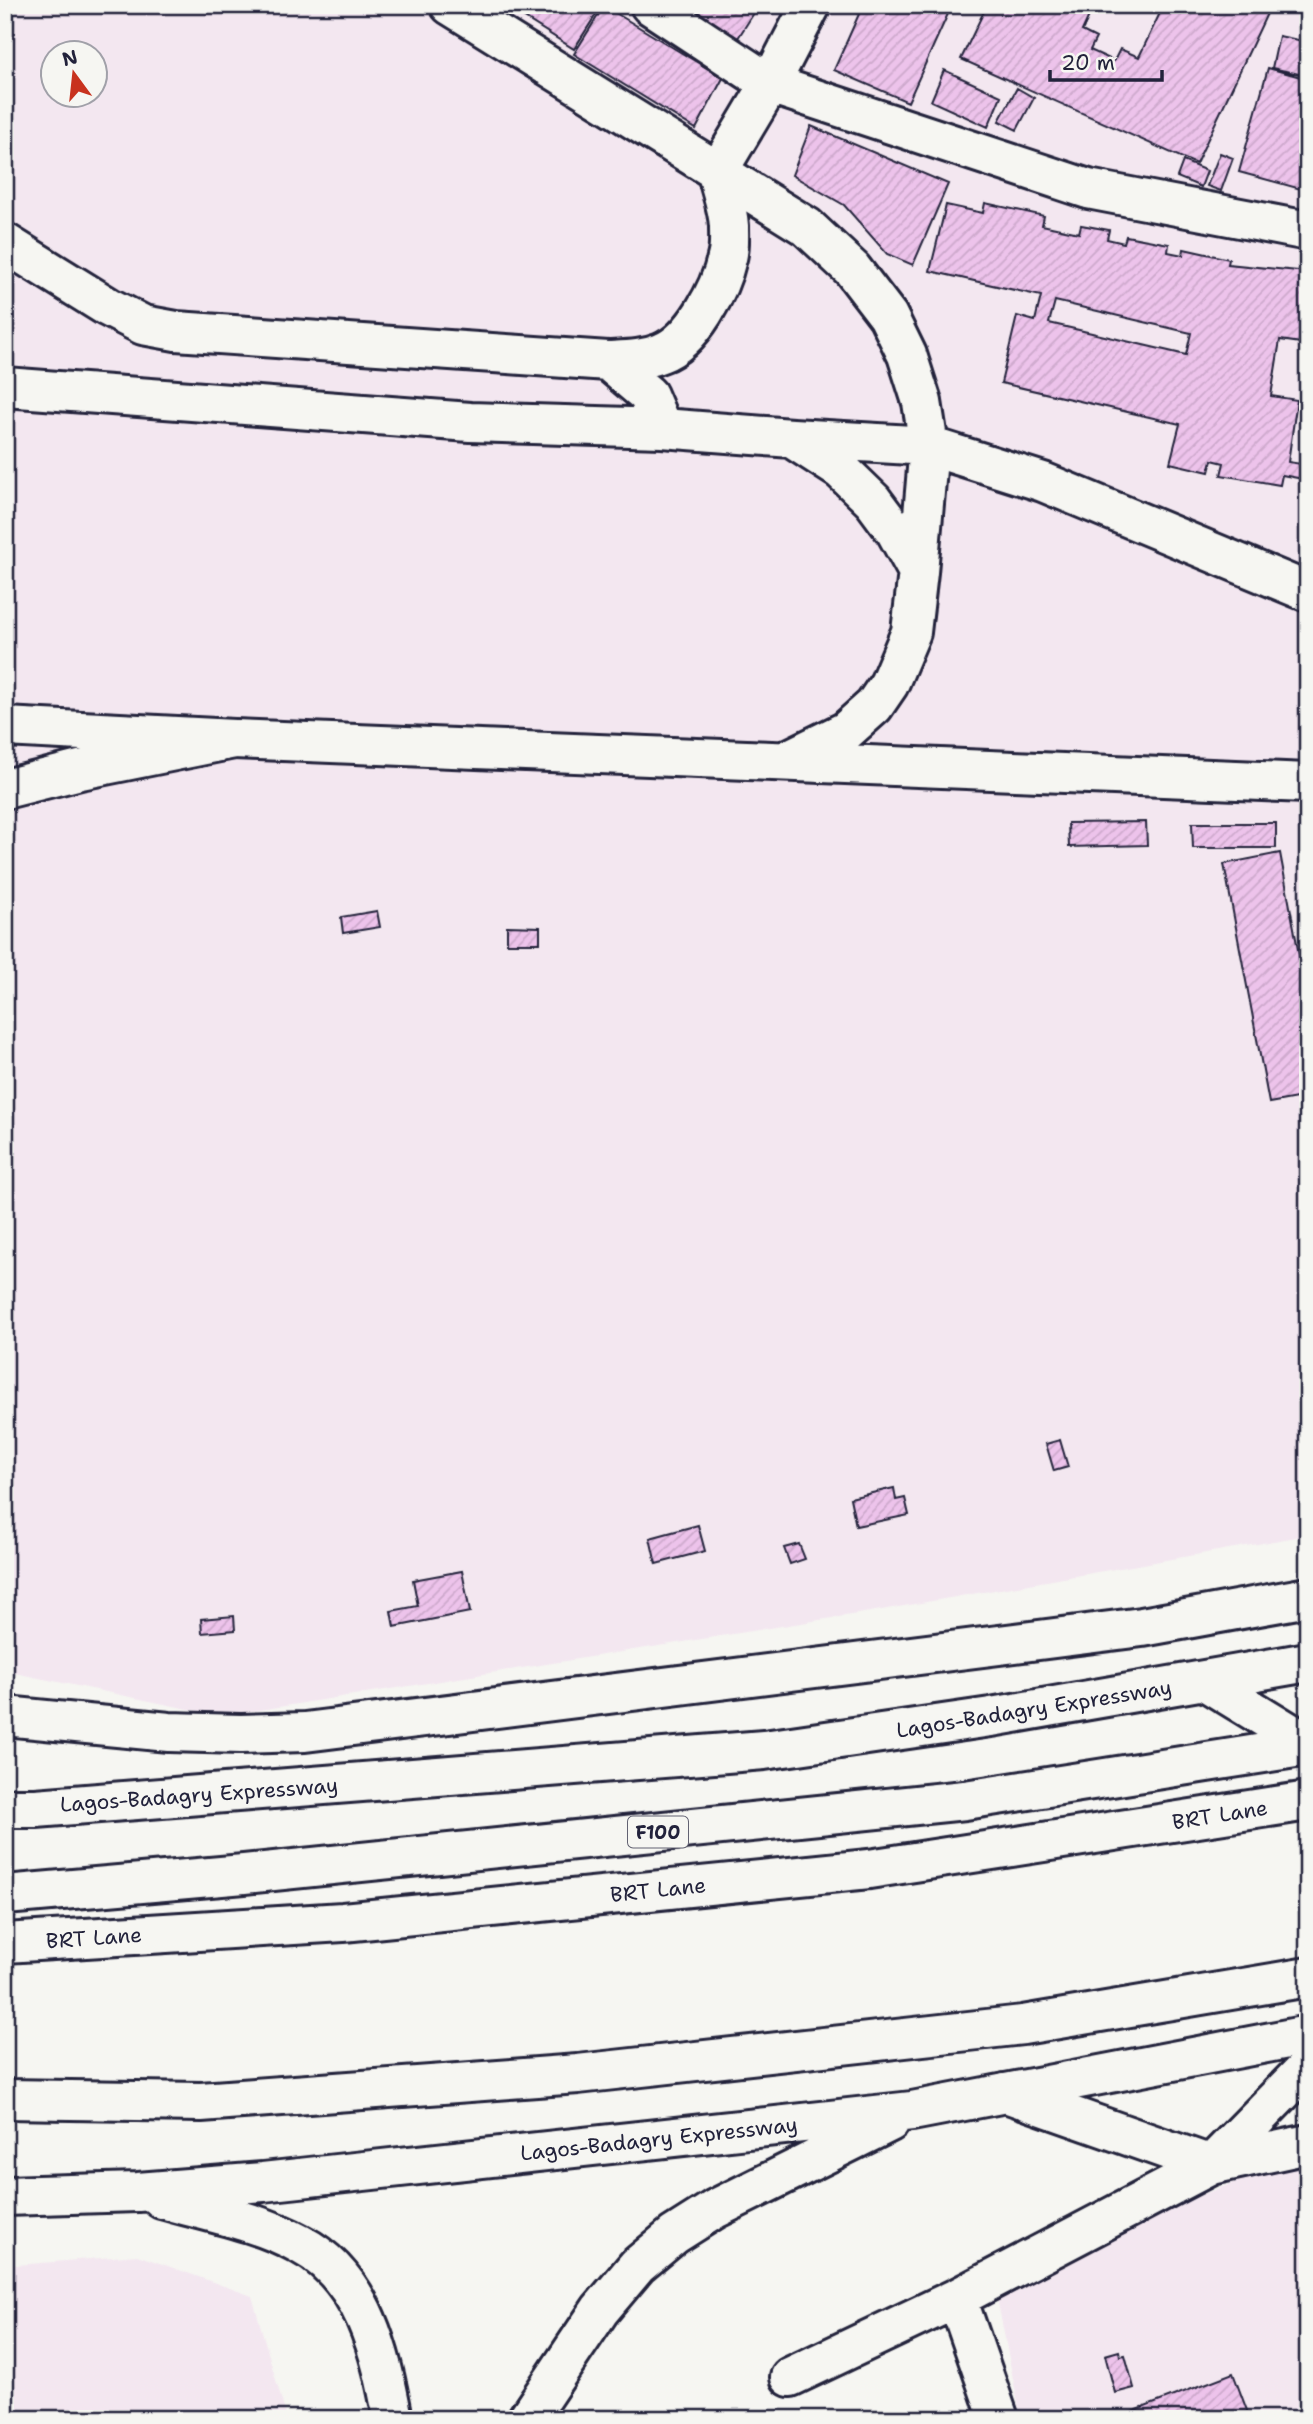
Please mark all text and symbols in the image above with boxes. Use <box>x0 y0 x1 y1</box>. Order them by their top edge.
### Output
north arrow <box>38 38 108 108</box>
scale bar <box>1050 38 1162 82</box>
text: N <box>59 44 80 72</box>
text: 20 m <box>1061 49 1115 77</box>
street label: Lagos-Badagry Expressway <box>894 1673 1174 1745</box>
street label: Lagos-Badagry Expressway <box>59 1771 339 1819</box>
street label: BRT Lane <box>1170 1794 1270 1836</box>
road number: F100 <box>628 1816 688 1848</box>
street label: BRT Lane <box>609 1871 707 1909</box>
street label: BRT Lane <box>45 1921 143 1955</box>
street label: Lagos-Badagry Expressway <box>519 2111 799 2167</box>

